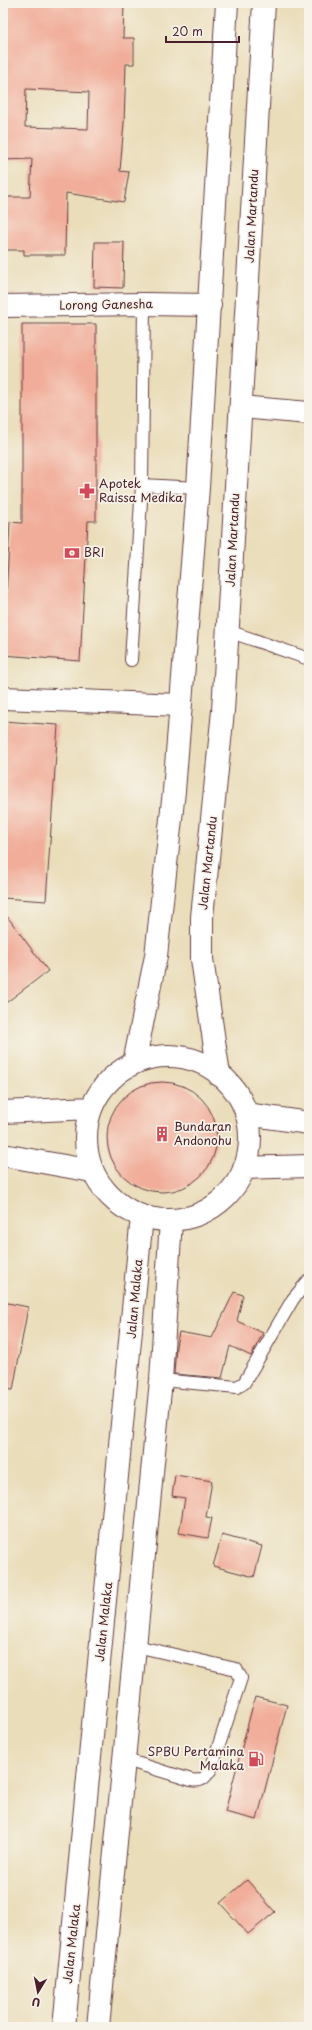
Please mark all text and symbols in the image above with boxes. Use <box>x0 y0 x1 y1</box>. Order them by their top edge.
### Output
scale bar <box>166 18 239 44</box>
text: 20 m <box>172 22 203 40</box>
street label: Jalan Martandu <box>240 168 262 263</box>
street label: Lorong Ganesha <box>59 294 153 314</box>
place label: Apotek Raissa Medika <box>99 474 183 506</box>
pharmacy icon: Apotek Raissa Medika <box>78 482 96 500</box>
street label: Jalan Martandu <box>221 492 243 587</box>
place label: BRI <box>84 543 104 561</box>
bank icon: BRI <box>63 544 81 562</box>
street label: Jalan Martandu <box>193 815 221 911</box>
place label: Bundaran Andonohu <box>174 1117 232 1149</box>
building icon: Bundaran Andonohu <box>153 1125 171 1143</box>
street label: Jalan Malaka <box>122 1258 147 1339</box>
street label: Jalan Malaka <box>90 1580 116 1663</box>
place label: SPBU Pertamina Malaka <box>148 1742 244 1774</box>
fuel station icon: SPBU Pertamina Malaka <box>247 1750 265 1768</box>
street label: Jalan Malaka <box>58 1902 84 1985</box>
north arrow <box>18 1972 58 2012</box>
text: U <box>31 1993 42 2011</box>

